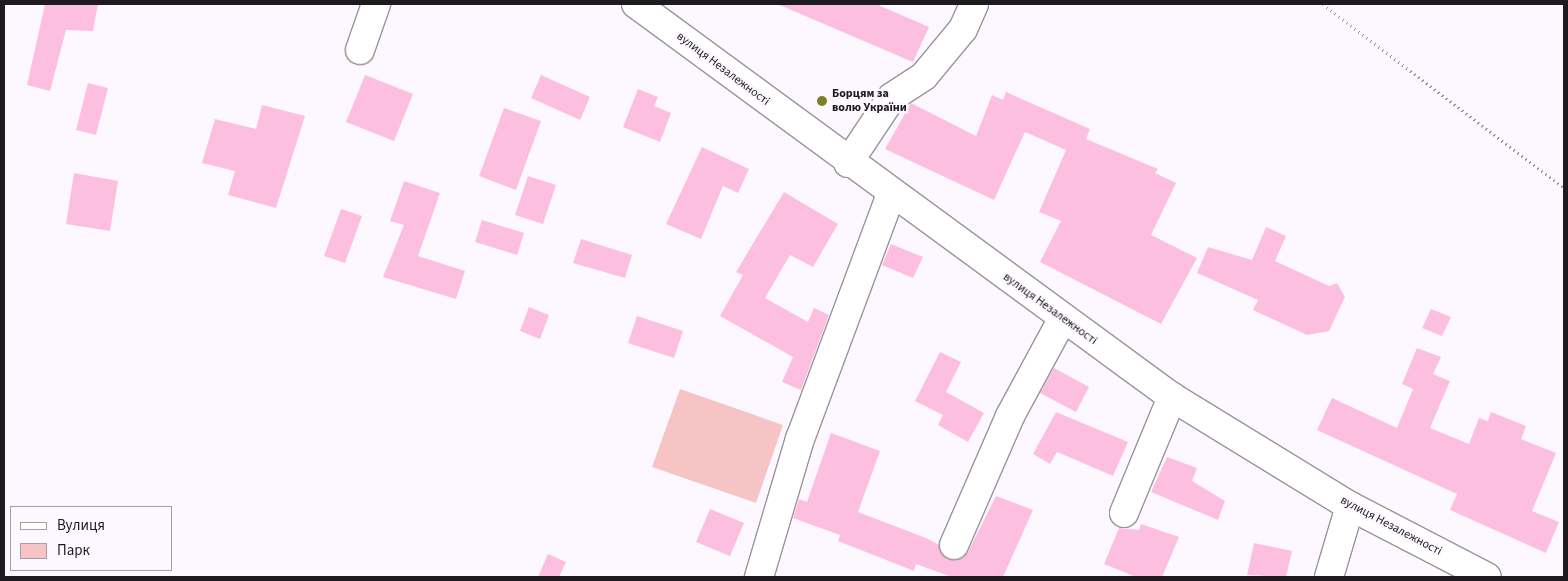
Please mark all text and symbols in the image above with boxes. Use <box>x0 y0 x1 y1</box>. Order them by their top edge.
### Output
street label: вулиця Незалежності <box>674 29 772 109</box>
place label: Борцям за волю України <box>832 87 907 115</box>
marker: Борцям за волю України <box>816 95 828 107</box>
street label: вулиця Незалежності <box>1000 270 1100 348</box>
street label: вулиця Незалежності <box>1338 493 1444 559</box>
legend <box>10 506 172 571</box>
text: Вулиця <box>57 515 105 536</box>
text: Парк <box>57 540 90 561</box>

